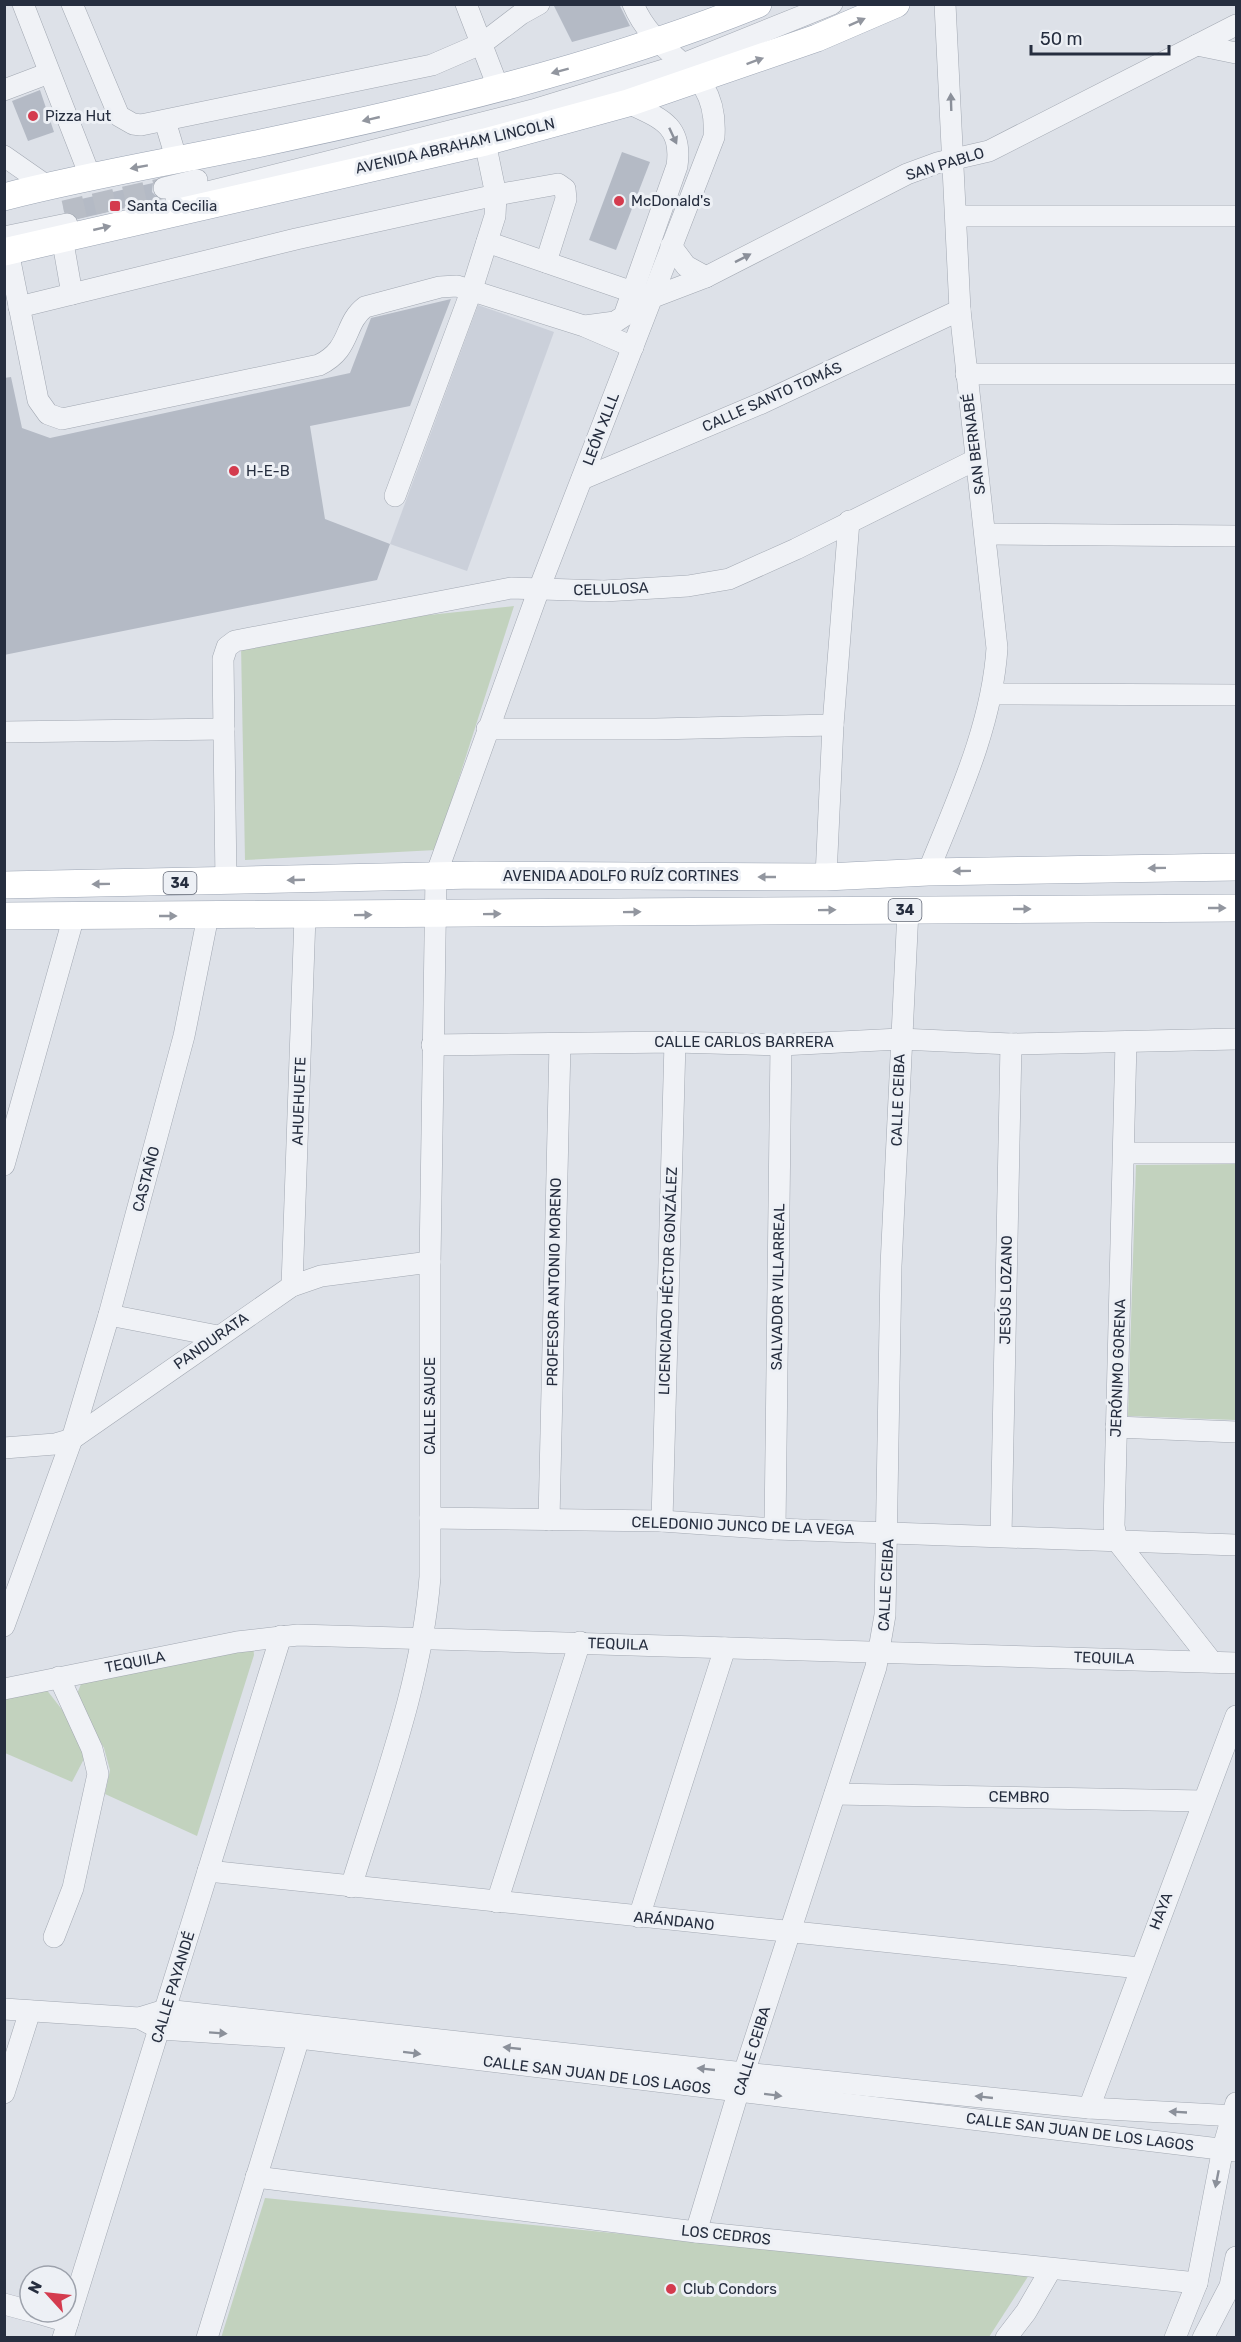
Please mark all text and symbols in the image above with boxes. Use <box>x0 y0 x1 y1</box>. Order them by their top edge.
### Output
one-way arrow <box>848 17 866 27</box>
scale bar <box>1031 18 1169 56</box>
text: 50 m <box>1040 28 1083 50</box>
one-way arrow <box>747 55 765 65</box>
one-way arrow <box>551 66 569 76</box>
one-way arrow <box>946 93 955 112</box>
place label: Pizza Hut <box>45 107 111 125</box>
marker: Pizza Hut <box>26 109 40 123</box>
street label: AVENIDA ABRAHAM LINCOLN <box>354 114 556 178</box>
one-way arrow <box>362 115 380 125</box>
one-way arrow <box>669 127 678 144</box>
street label: SAN PABLO <box>904 144 986 184</box>
one-way arrow <box>129 163 148 172</box>
place label: McDonald's <box>631 192 711 210</box>
marker: McDonald's <box>612 194 626 208</box>
place label: Santa Cecilia <box>127 197 217 215</box>
marker: Santa Cecilia <box>108 199 122 213</box>
one-way arrow <box>93 223 112 232</box>
one-way arrow <box>734 253 751 263</box>
street label: CALLE SANTO TOMÁS <box>699 358 845 436</box>
street label: LEÓN XLLL <box>579 390 623 468</box>
street label: SAN BERNABÉ <box>959 392 989 496</box>
place label: H-E-B <box>246 462 290 480</box>
marker: H-E-B <box>227 464 241 478</box>
street label: CELULOSA <box>573 579 649 599</box>
one-way arrow <box>1148 863 1167 873</box>
street label: AVENIDA ADOLFO RUÍZ CORTINES <box>503 867 739 885</box>
one-way arrow <box>953 867 972 876</box>
road number: 34 <box>164 872 196 894</box>
one-way arrow <box>758 872 777 882</box>
one-way arrow <box>287 875 306 884</box>
one-way arrow <box>92 879 111 888</box>
road number: 34 <box>888 899 922 921</box>
one-way arrow <box>1207 903 1226 913</box>
one-way arrow <box>1012 904 1031 914</box>
one-way arrow <box>817 906 836 915</box>
one-way arrow <box>622 907 641 917</box>
one-way arrow <box>482 909 501 918</box>
one-way arrow <box>354 910 373 920</box>
one-way arrow <box>158 911 177 921</box>
street label: CALLE CARLOS BARRERA <box>654 1033 834 1051</box>
street label: CALLE CEIBA <box>887 1053 909 1147</box>
street label: AHUEHUETE <box>288 1056 310 1146</box>
street label: CASTAÑO <box>129 1144 163 1214</box>
street label: LICENCIADO HÉCTOR GONZÁLEZ <box>655 1166 681 1396</box>
street label: PROFESOR ANTONIO MORENO <box>543 1177 565 1387</box>
street label: SALVADOR VILLARREAL <box>768 1203 788 1371</box>
street label: JESÚS LOZANO <box>996 1235 1016 1345</box>
street label: JERÓNIMO GORENA <box>1107 1298 1129 1438</box>
street label: PANDURATA <box>170 1309 252 1373</box>
street label: CALLE SAUCE <box>421 1357 439 1455</box>
street label: CELEDONIO JUNCO DE LA VEGA <box>631 1513 855 1539</box>
street label: CALLE CEIBA <box>875 1538 897 1632</box>
street label: TEQUILA <box>587 1634 649 1654</box>
street label: TEQUILA <box>103 1647 167 1677</box>
street label: TEQUILA <box>1073 1648 1135 1668</box>
street label: CEMBRO <box>988 1787 1050 1807</box>
street label: HAYA <box>1146 1890 1176 1932</box>
street label: ARÁNDANO <box>633 1908 715 1934</box>
street label: CALLE PAYANDÉ <box>147 1929 199 2045</box>
street label: CALLE CEIBA <box>730 2004 774 2098</box>
one-way arrow <box>209 2028 228 2037</box>
one-way arrow <box>503 2043 522 2053</box>
one-way arrow <box>403 2048 422 2058</box>
street label: CALLE SAN JUAN DE LOS LAGOS <box>482 2052 712 2098</box>
one-way arrow <box>697 2064 716 2074</box>
one-way arrow <box>763 2091 782 2100</box>
one-way arrow <box>974 2092 993 2102</box>
one-way arrow <box>1169 2108 1188 2117</box>
street label: CALLE SAN JUAN DE LOS LAGOS <box>965 2109 1195 2155</box>
one-way arrow <box>1212 2170 1221 2189</box>
street label: LOS CEDROS <box>680 2221 772 2249</box>
north arrow <box>18 2264 78 2324</box>
text: N <box>24 2278 46 2297</box>
place label: Club Condors <box>683 2280 777 2298</box>
marker: Club Condors <box>664 2282 678 2296</box>

